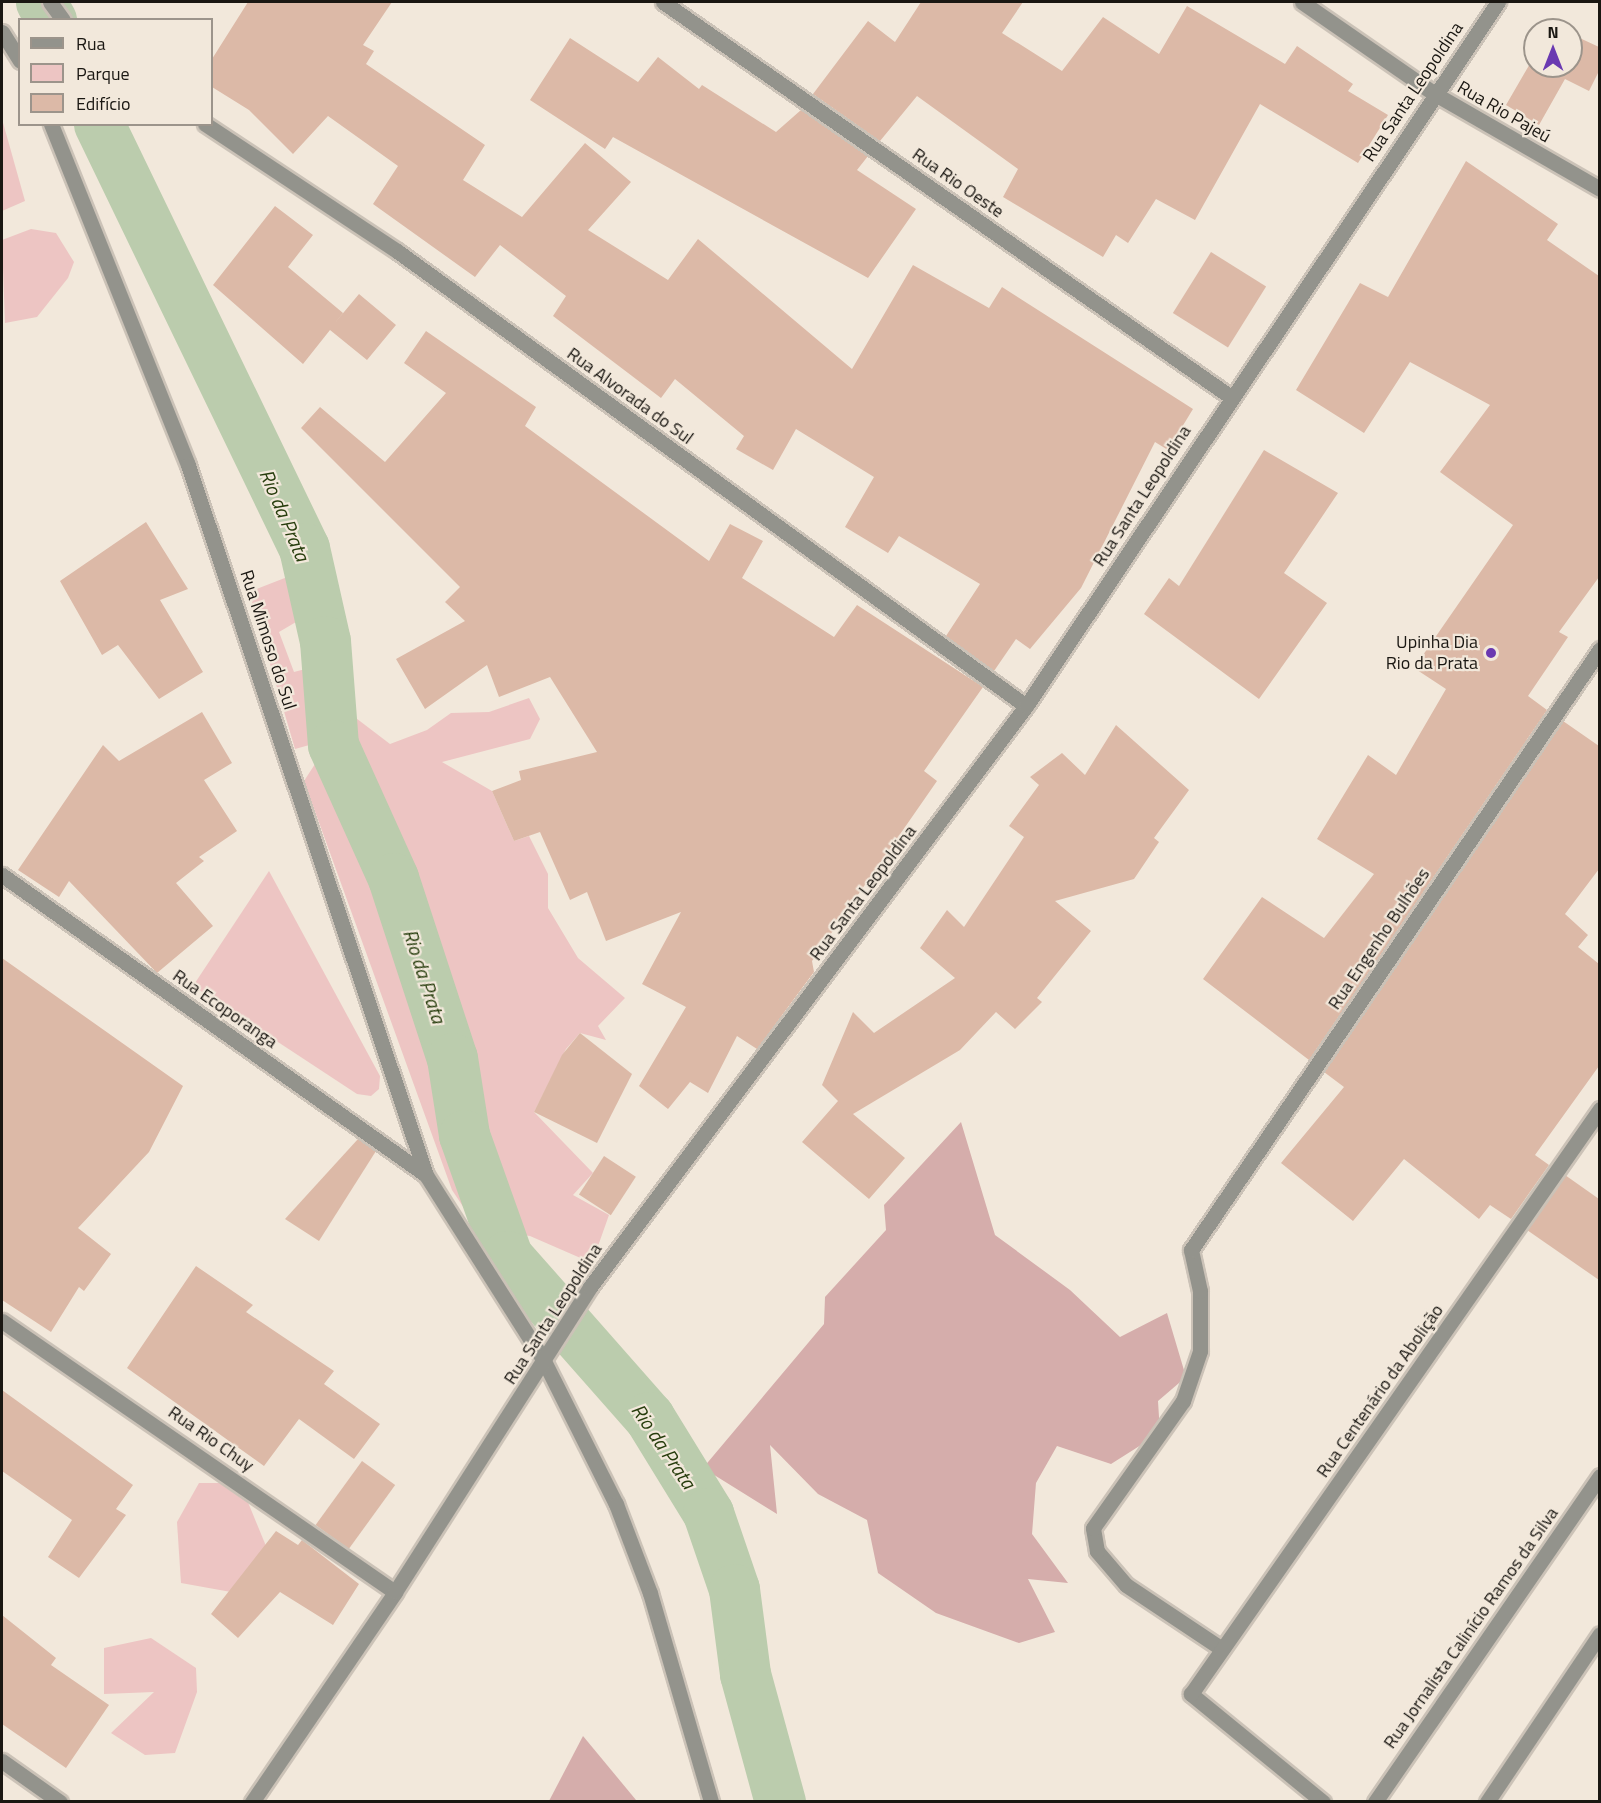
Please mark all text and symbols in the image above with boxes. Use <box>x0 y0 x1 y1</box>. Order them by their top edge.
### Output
legend <box>18 18 213 126</box>
street label: Rua Santa Leopoldina <box>1358 18 1468 166</box>
north arrow <box>1523 18 1583 78</box>
text: N <box>1547 20 1559 44</box>
text: Rua <box>76 30 106 57</box>
text: Parque <box>76 60 130 87</box>
street label: Rua Rio Pajeú <box>1453 77 1555 147</box>
text: Edifício <box>76 90 130 117</box>
street label: Rua Rio Oeste <box>908 144 1008 222</box>
street label: Rua Alvorada do Sul <box>563 343 697 449</box>
street label: Rua Santa Leopoldina <box>1088 421 1196 571</box>
water label: Rio da Prata <box>255 465 315 565</box>
street label: Rua Mimoso do Sul <box>235 567 301 713</box>
place label: Upinha Dia Rio da Prata <box>1386 632 1478 674</box>
marker: Upinha Dia Rio da Prata <box>1482 644 1500 662</box>
street label: Rua Santa Leopoldina <box>805 821 921 965</box>
street label: Rua Engenho Bulhões <box>1324 864 1434 1014</box>
water label: Rio da Prata <box>399 926 451 1026</box>
street label: Rua Ecoporanga <box>169 965 281 1053</box>
street label: Rua Santa Leopoldina <box>499 1239 607 1389</box>
street label: Rua Centenário da Abolição <box>1312 1300 1448 1482</box>
water label: Rio da Prata <box>627 1399 701 1493</box>
street label: Rua Rio Chuy <box>164 1402 258 1476</box>
street label: Rua Jornalista Calinício Ramos da Silva <box>1379 1503 1563 1753</box>

